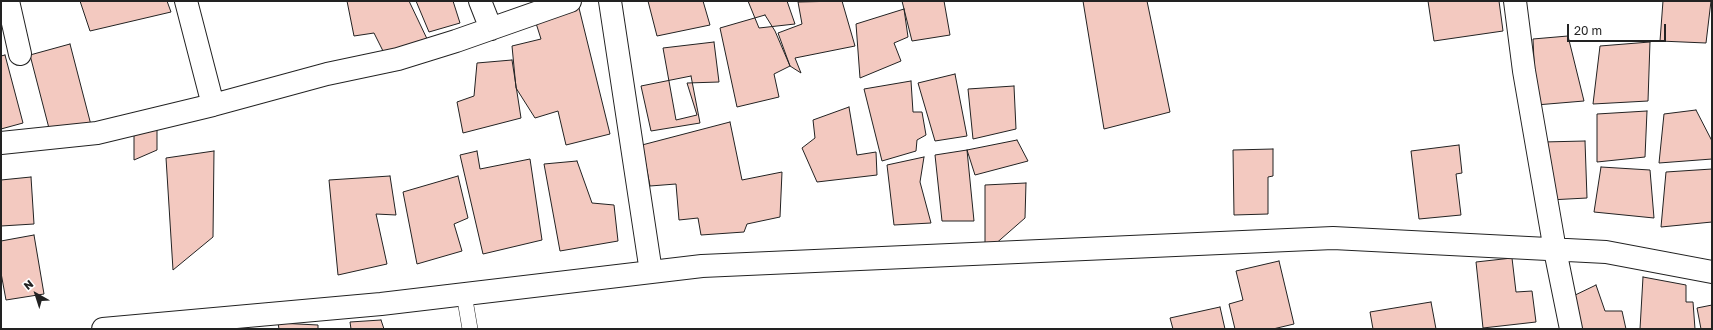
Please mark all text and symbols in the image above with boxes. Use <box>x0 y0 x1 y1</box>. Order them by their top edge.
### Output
scale bar <box>1569 16 1668 42</box>
text: 20 m <box>1574 23 1602 38</box>
north arrow <box>16 274 56 314</box>
text: N <box>21 277 35 292</box>

